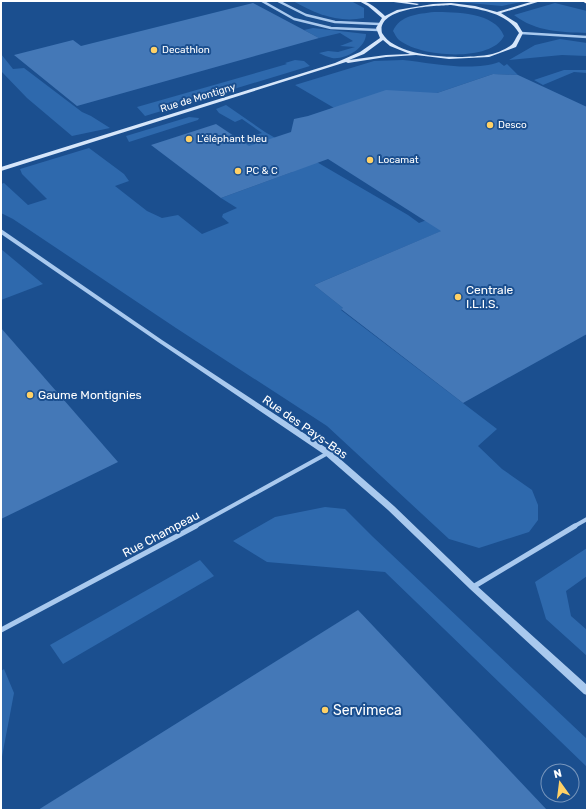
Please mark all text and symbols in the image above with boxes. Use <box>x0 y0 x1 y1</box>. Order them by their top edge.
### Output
place label: Decathlon <box>162 44 210 56</box>
marker: Decathlon <box>149 45 159 55</box>
street label: Rue de Montigny <box>159 81 238 115</box>
place label: Desco <box>498 119 527 131</box>
marker: Desco <box>485 120 495 130</box>
place label: L'éléphant bleu <box>197 133 267 145</box>
marker: L'éléphant bleu <box>184 134 194 144</box>
place label: Locamat <box>378 154 419 166</box>
marker: Locamat <box>365 155 375 165</box>
place label: PC & C <box>246 165 278 177</box>
marker: PC & C <box>233 166 243 176</box>
place label: Centrale I.L.I.S. <box>466 283 514 311</box>
marker: Centrale I.L.I.S. <box>453 292 463 302</box>
place label: Gaume Montignies <box>38 388 142 402</box>
marker: Gaume Montignies <box>25 390 35 400</box>
street label: Rue des Pays-Bas <box>260 392 350 462</box>
street label: Rue Champeau <box>120 508 202 560</box>
place label: Servimeca <box>333 702 402 719</box>
marker: Servimeca <box>320 705 330 715</box>
north arrow <box>540 763 580 803</box>
text: N <box>552 766 563 781</box>

